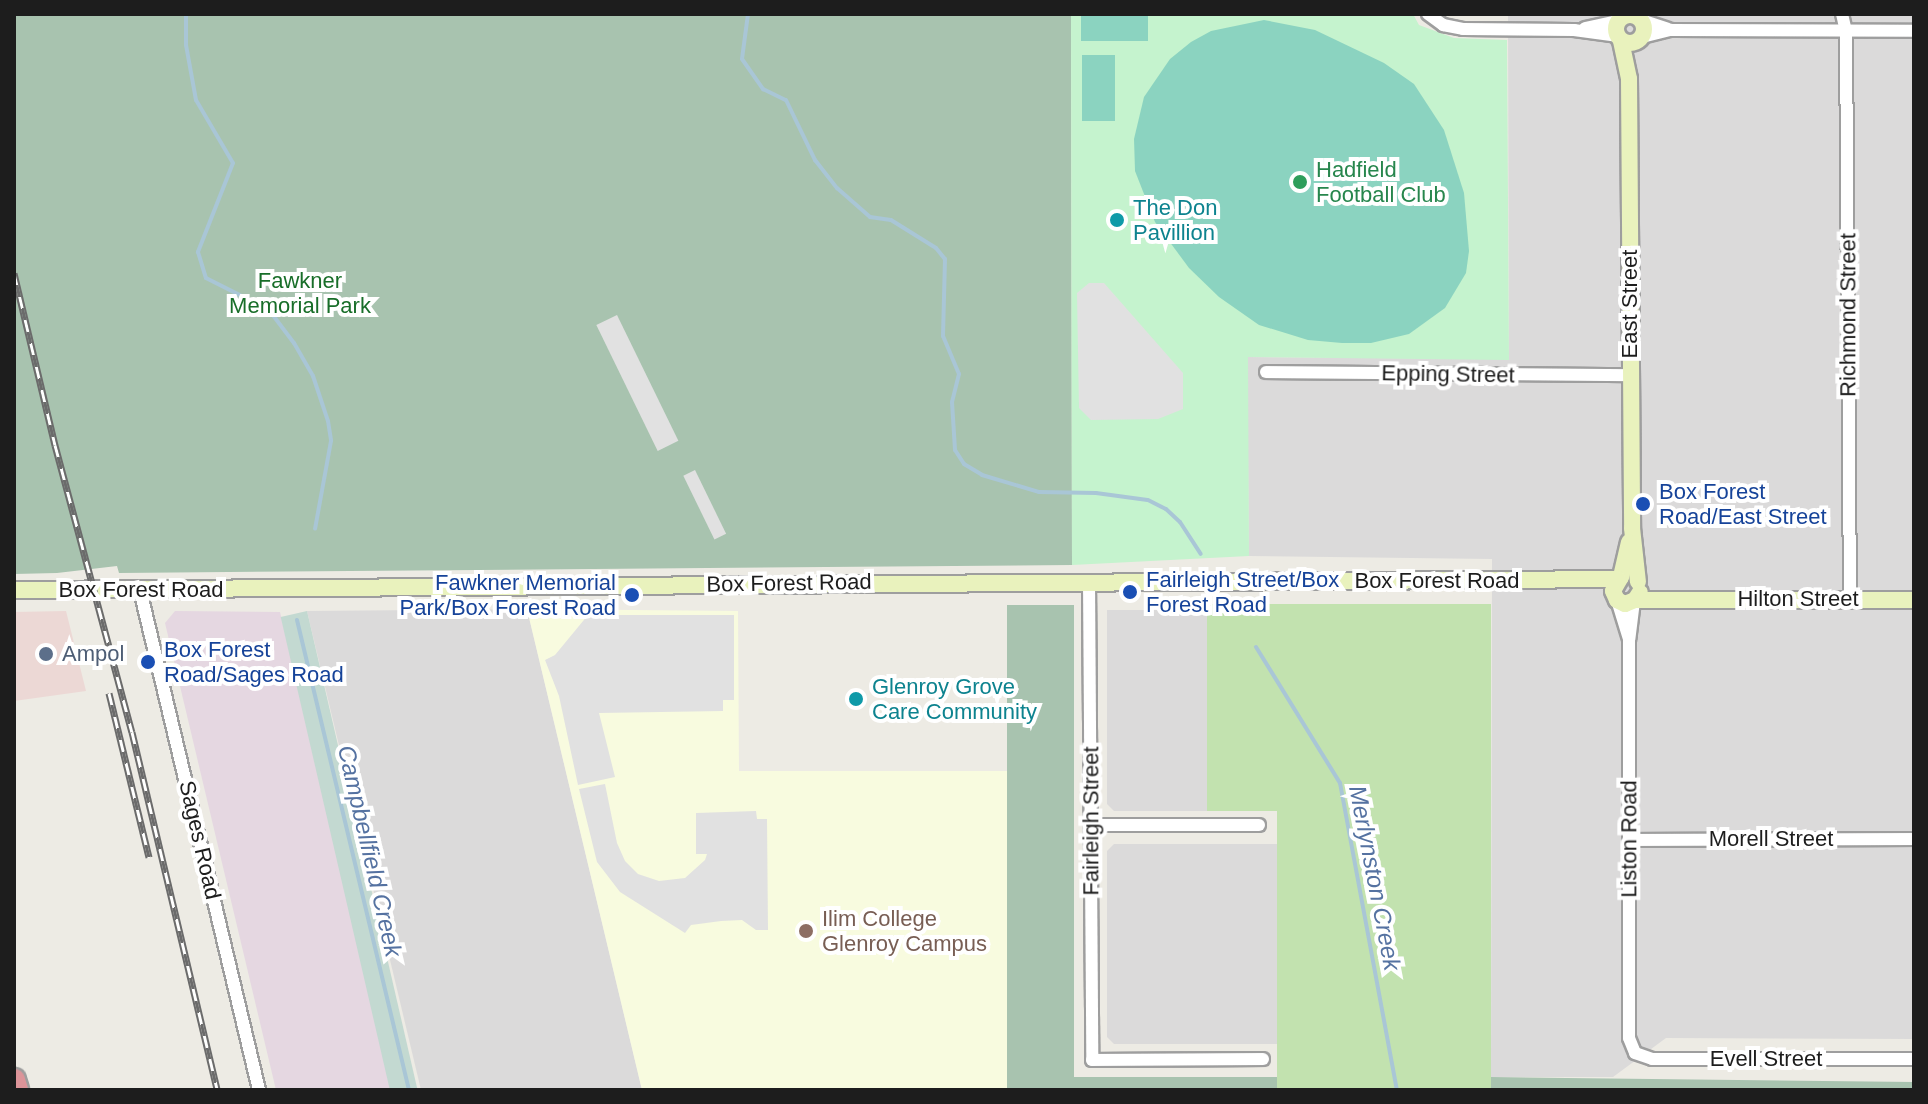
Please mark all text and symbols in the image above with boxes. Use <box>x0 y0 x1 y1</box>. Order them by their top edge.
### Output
place label: Hadfield Football Club <box>1316 156 1446 208</box>
marker: Hadfield Football Club <box>1291 173 1309 191</box>
place label: The Don Pavillion <box>1133 194 1217 246</box>
marker: The Don Pavillion <box>1108 211 1126 229</box>
street label: Richmond Street <box>1835 233 1861 397</box>
street label: East Street <box>1617 250 1643 358</box>
park label: Fawkner Memorial Park <box>229 267 371 318</box>
street label: Epping Street <box>1381 360 1515 388</box>
place label: Box Forest Road/East Street <box>1659 478 1827 530</box>
marker: Box Forest Road/East Street <box>1634 495 1652 513</box>
place label: Fairleigh Street/Box Forest Road <box>1146 566 1339 618</box>
street label: Box Forest Road <box>706 568 872 598</box>
street label: Box Forest Road <box>1354 568 1520 594</box>
place label: Fawkner Memorial Park/Box Forest Road <box>400 569 616 620</box>
street label: Box Forest Road <box>58 577 224 603</box>
marker: Fairleigh Street/Box Forest Road <box>1121 583 1139 601</box>
marker: Fawkner Memorial Park/Box Forest Road <box>623 586 641 604</box>
street label: Hilton Street <box>1737 586 1859 612</box>
place label: Box Forest Road/Sages Road <box>164 636 344 688</box>
place label: Ampol <box>62 641 124 667</box>
marker: Ampol <box>37 645 55 663</box>
marker: Box Forest Road/Sages Road <box>139 653 157 671</box>
place label: Glenroy Grove Care Community <box>872 673 1037 724</box>
marker: Glenroy Grove Care Community <box>847 690 865 708</box>
water label: Campbellfield Creek <box>332 742 408 960</box>
street label: Fairleigh Street <box>1078 746 1104 896</box>
street label: Sages Road <box>174 778 226 902</box>
street label: Liston Road <box>1616 780 1642 898</box>
water label: Merlynston Creek <box>1343 783 1407 973</box>
street label: Morell Street <box>1709 826 1833 852</box>
place label: Ilim College Glenroy Campus <box>822 905 987 956</box>
marker: Ilim College Glenroy Campus <box>797 922 815 940</box>
street label: Evell Street <box>1710 1046 1822 1072</box>

